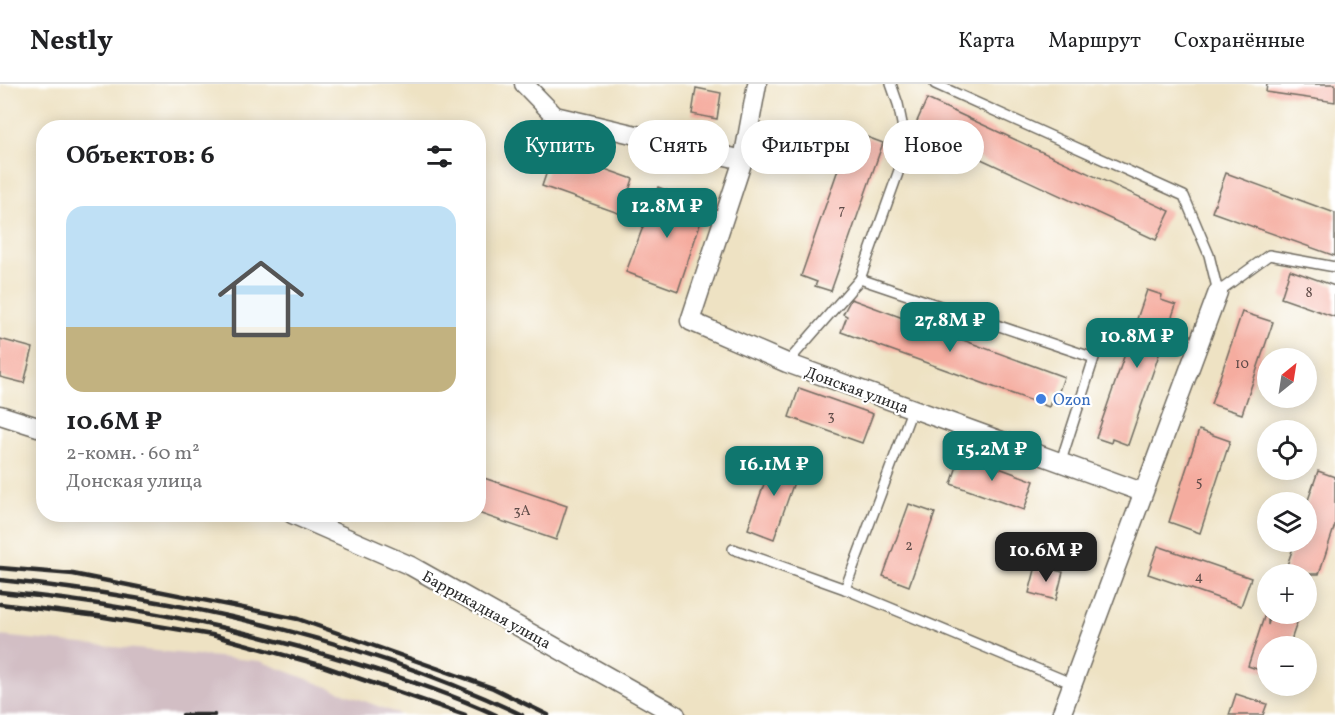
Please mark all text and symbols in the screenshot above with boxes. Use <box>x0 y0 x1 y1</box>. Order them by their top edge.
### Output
text: Nestly <box>30 22 113 61</box>
text: Карта <box>958 27 1015 56</box>
text: Маршрут <box>1048 27 1141 56</box>
text: Сохранённые <box>1174 27 1305 56</box>
chip: Купить <box>504 120 616 174</box>
chip: Снять <box>628 120 729 174</box>
chip: Фильтры <box>741 120 871 174</box>
chip: Новое <box>883 120 984 174</box>
text: Объектов: 6 <box>66 138 215 174</box>
icon: filters <box>423 140 456 173</box>
pin: 12.8M ₽ <box>612 188 722 239</box>
text: 12.8M ₽ <box>631 193 703 221</box>
house number: 7 <box>839 201 846 220</box>
icon: home <box>207 245 315 353</box>
house number: 8 <box>1305 284 1313 303</box>
pin: 27.8M ₽ <box>895 302 1005 353</box>
text: 27.8M ₽ <box>914 307 986 335</box>
pin: 10.8M ₽ <box>1082 318 1192 369</box>
text: 10.8M ₽ <box>1100 323 1174 351</box>
north arrow <box>1257 348 1317 408</box>
map controls <box>1257 348 1317 696</box>
house number: 10 <box>1235 355 1249 374</box>
street label: Донская улица <box>801 362 911 420</box>
place label: Ozon <box>1053 390 1091 412</box>
marker: Ozon <box>1034 392 1048 406</box>
text: 10.6M ₽ <box>66 404 162 440</box>
house number: 3 <box>827 407 835 426</box>
button: locate <box>1257 420 1317 480</box>
pin: 15.2M ₽ <box>937 431 1047 482</box>
text: 15.2M ₽ <box>957 436 1027 464</box>
text: 2-комн. · 60 m² <box>66 440 200 468</box>
pin: 16.1M ₽ <box>719 446 829 497</box>
text: 16.1M ₽ <box>739 451 809 479</box>
text: Донская улица <box>66 468 202 496</box>
house number: 5 <box>1196 473 1202 492</box>
button: layers <box>1257 492 1317 552</box>
house number: 3А <box>513 502 531 521</box>
pin: 10.6M ₽ <box>991 532 1101 583</box>
house number: 2 <box>905 537 913 556</box>
text: 10.6M ₽ <box>1009 537 1083 565</box>
button: + <box>1257 564 1317 624</box>
street label: Баррикадная улица <box>418 566 554 655</box>
house number: 4 <box>1195 568 1203 587</box>
button: − <box>1257 636 1317 696</box>

